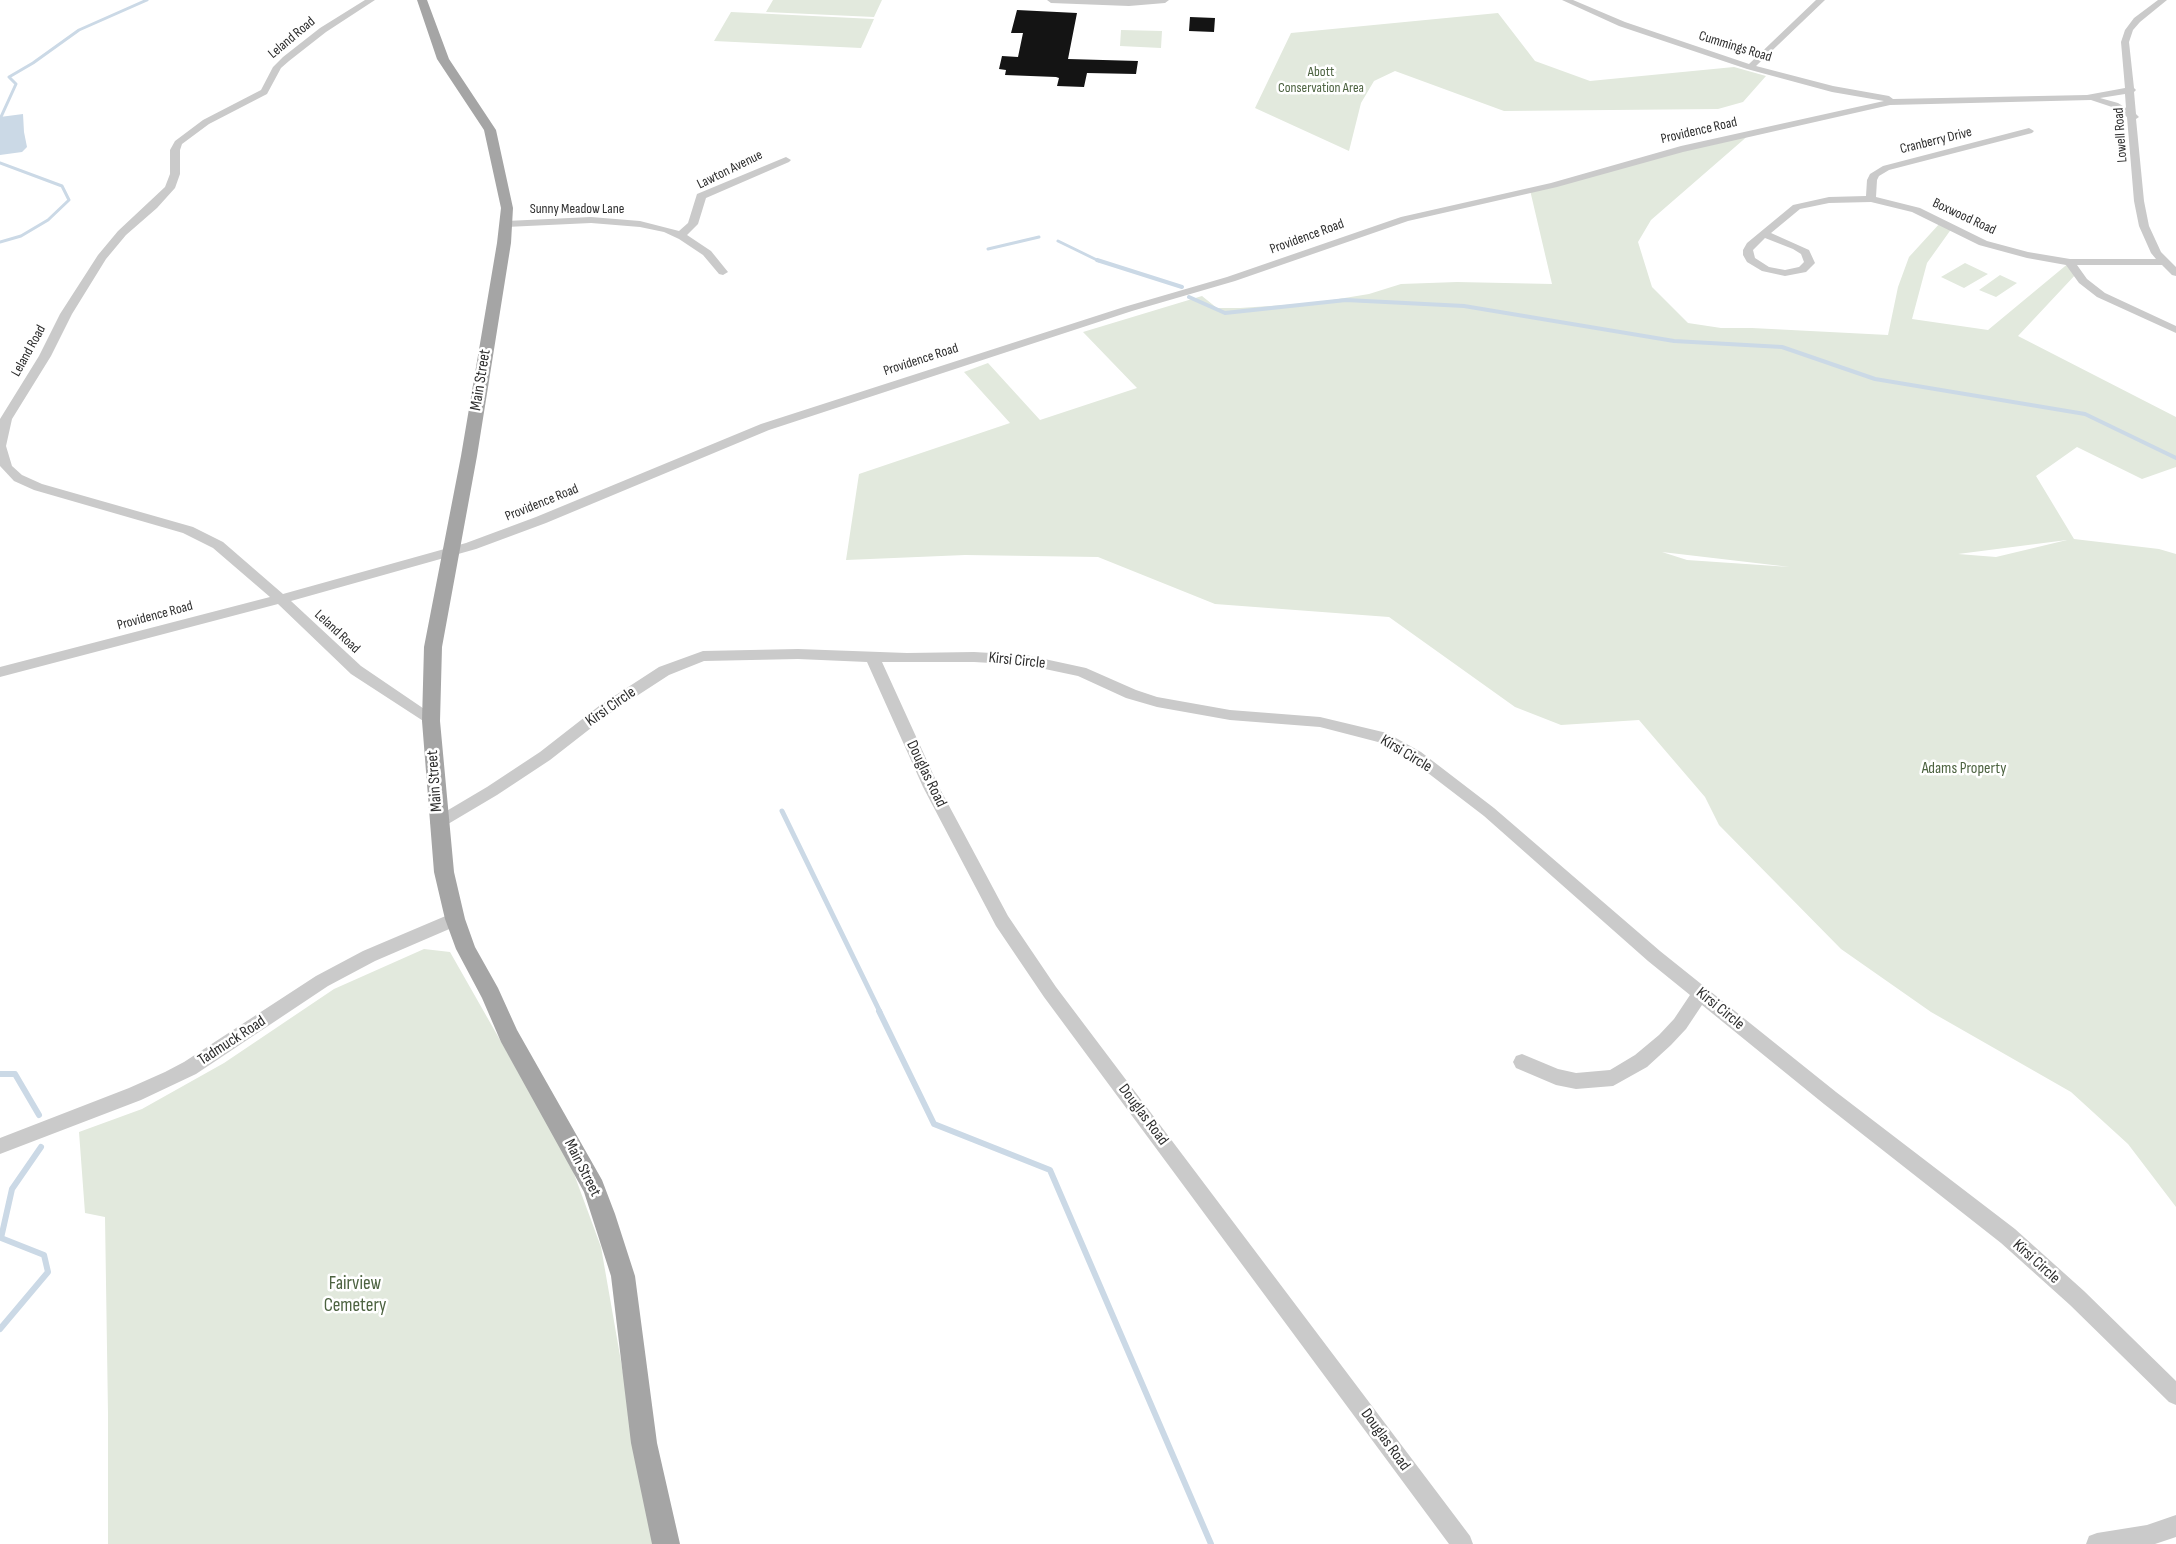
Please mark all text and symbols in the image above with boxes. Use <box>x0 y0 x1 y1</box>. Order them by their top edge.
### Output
street label: Leland Road <box>265 14 319 62</box>
street label: Cummings Road <box>1697 28 1773 66</box>
park label: Abott Conservation Area <box>1278 64 1364 96</box>
street label: Lowell Road <box>2111 107 2131 163</box>
street label: Providence Road <box>1659 114 1739 148</box>
street label: Cranberry Drive <box>1898 124 1974 158</box>
street label: Lawton Avenue <box>695 147 765 193</box>
street label: Boxwood Road <box>1930 195 1998 239</box>
street label: Sunny Meadow Lane <box>530 201 624 217</box>
street label: Providence Road <box>1268 216 1346 258</box>
street label: Leland Road <box>8 322 50 380</box>
street label: Providence Road <box>882 340 960 380</box>
street label: Main Street <box>467 348 495 412</box>
street label: Providence Road <box>503 481 581 525</box>
street label: Providence Road <box>115 598 195 634</box>
street label: Leland Road <box>311 607 363 657</box>
street label: Kirsi Circle <box>988 648 1046 674</box>
street label: Kirsi Circle <box>582 683 640 731</box>
street label: Kirsi Circle <box>1377 731 1435 777</box>
street label: Douglas Road <box>902 738 950 810</box>
street label: Main Street <box>423 750 447 812</box>
park label: Adams Property <box>1922 759 2006 779</box>
street label: Kirsi Circle <box>1692 984 1748 1034</box>
street label: Tadmuck Road <box>195 1012 269 1070</box>
street label: Douglas Road <box>1114 1081 1172 1149</box>
street label: Main Street <box>559 1136 605 1200</box>
street label: Kirsi Circle <box>2008 1236 2064 1288</box>
park label: Fairview Cemetery <box>324 1273 386 1317</box>
street label: Douglas Road <box>1356 1405 1414 1475</box>

